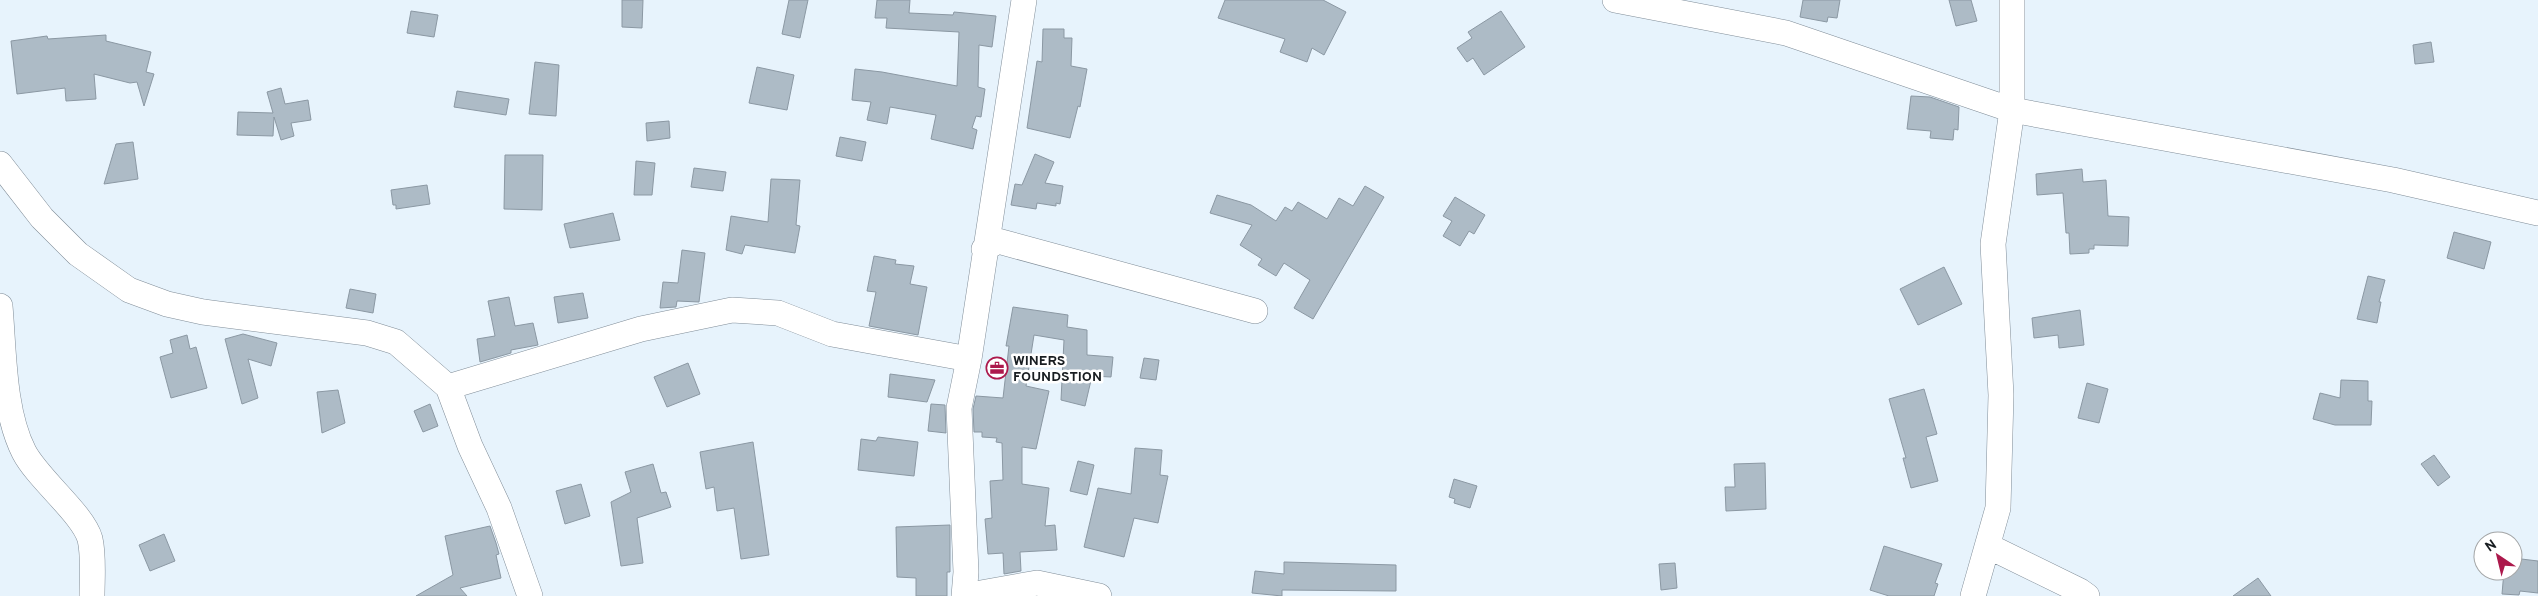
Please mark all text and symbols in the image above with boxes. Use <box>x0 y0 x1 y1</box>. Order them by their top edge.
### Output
place label: WINERS FOUNDSTION <box>1013 353 1102 386</box>
office icon: WINERS FOUNDSTION <box>985 356 1009 380</box>
north arrow <box>2473 531 2523 581</box>
text: N <box>2482 537 2500 556</box>

